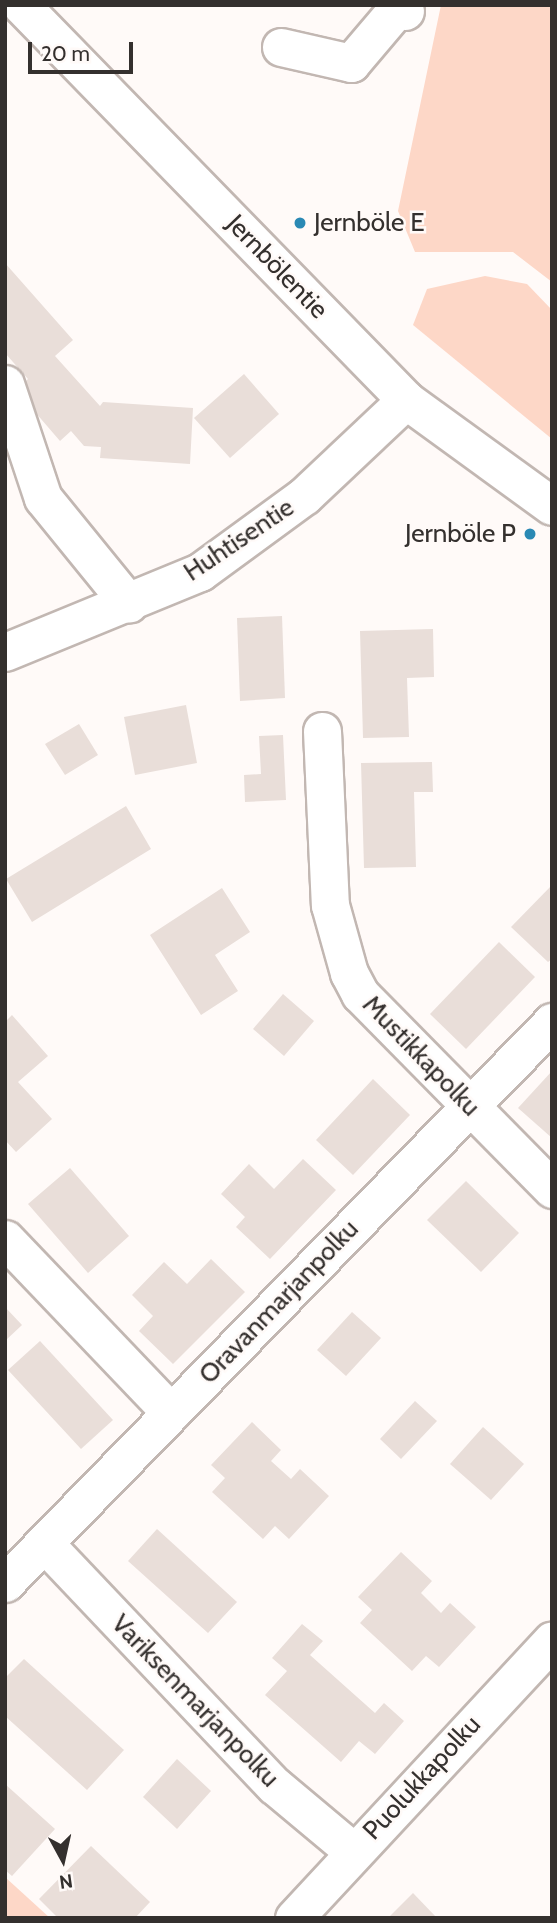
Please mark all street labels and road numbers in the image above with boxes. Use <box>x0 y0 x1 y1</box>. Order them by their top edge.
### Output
street label: Jernbölentie <box>220 209 334 325</box>
street label: Huhtisentie <box>178 492 300 588</box>
street label: Mustikkapolku <box>356 989 486 1123</box>
street label: Oravanmarjanpolku <box>193 1214 365 1390</box>
street label: Variksenmarjanpolku <box>105 1608 285 1794</box>
street label: Puolukkapolku <box>357 1709 487 1847</box>

